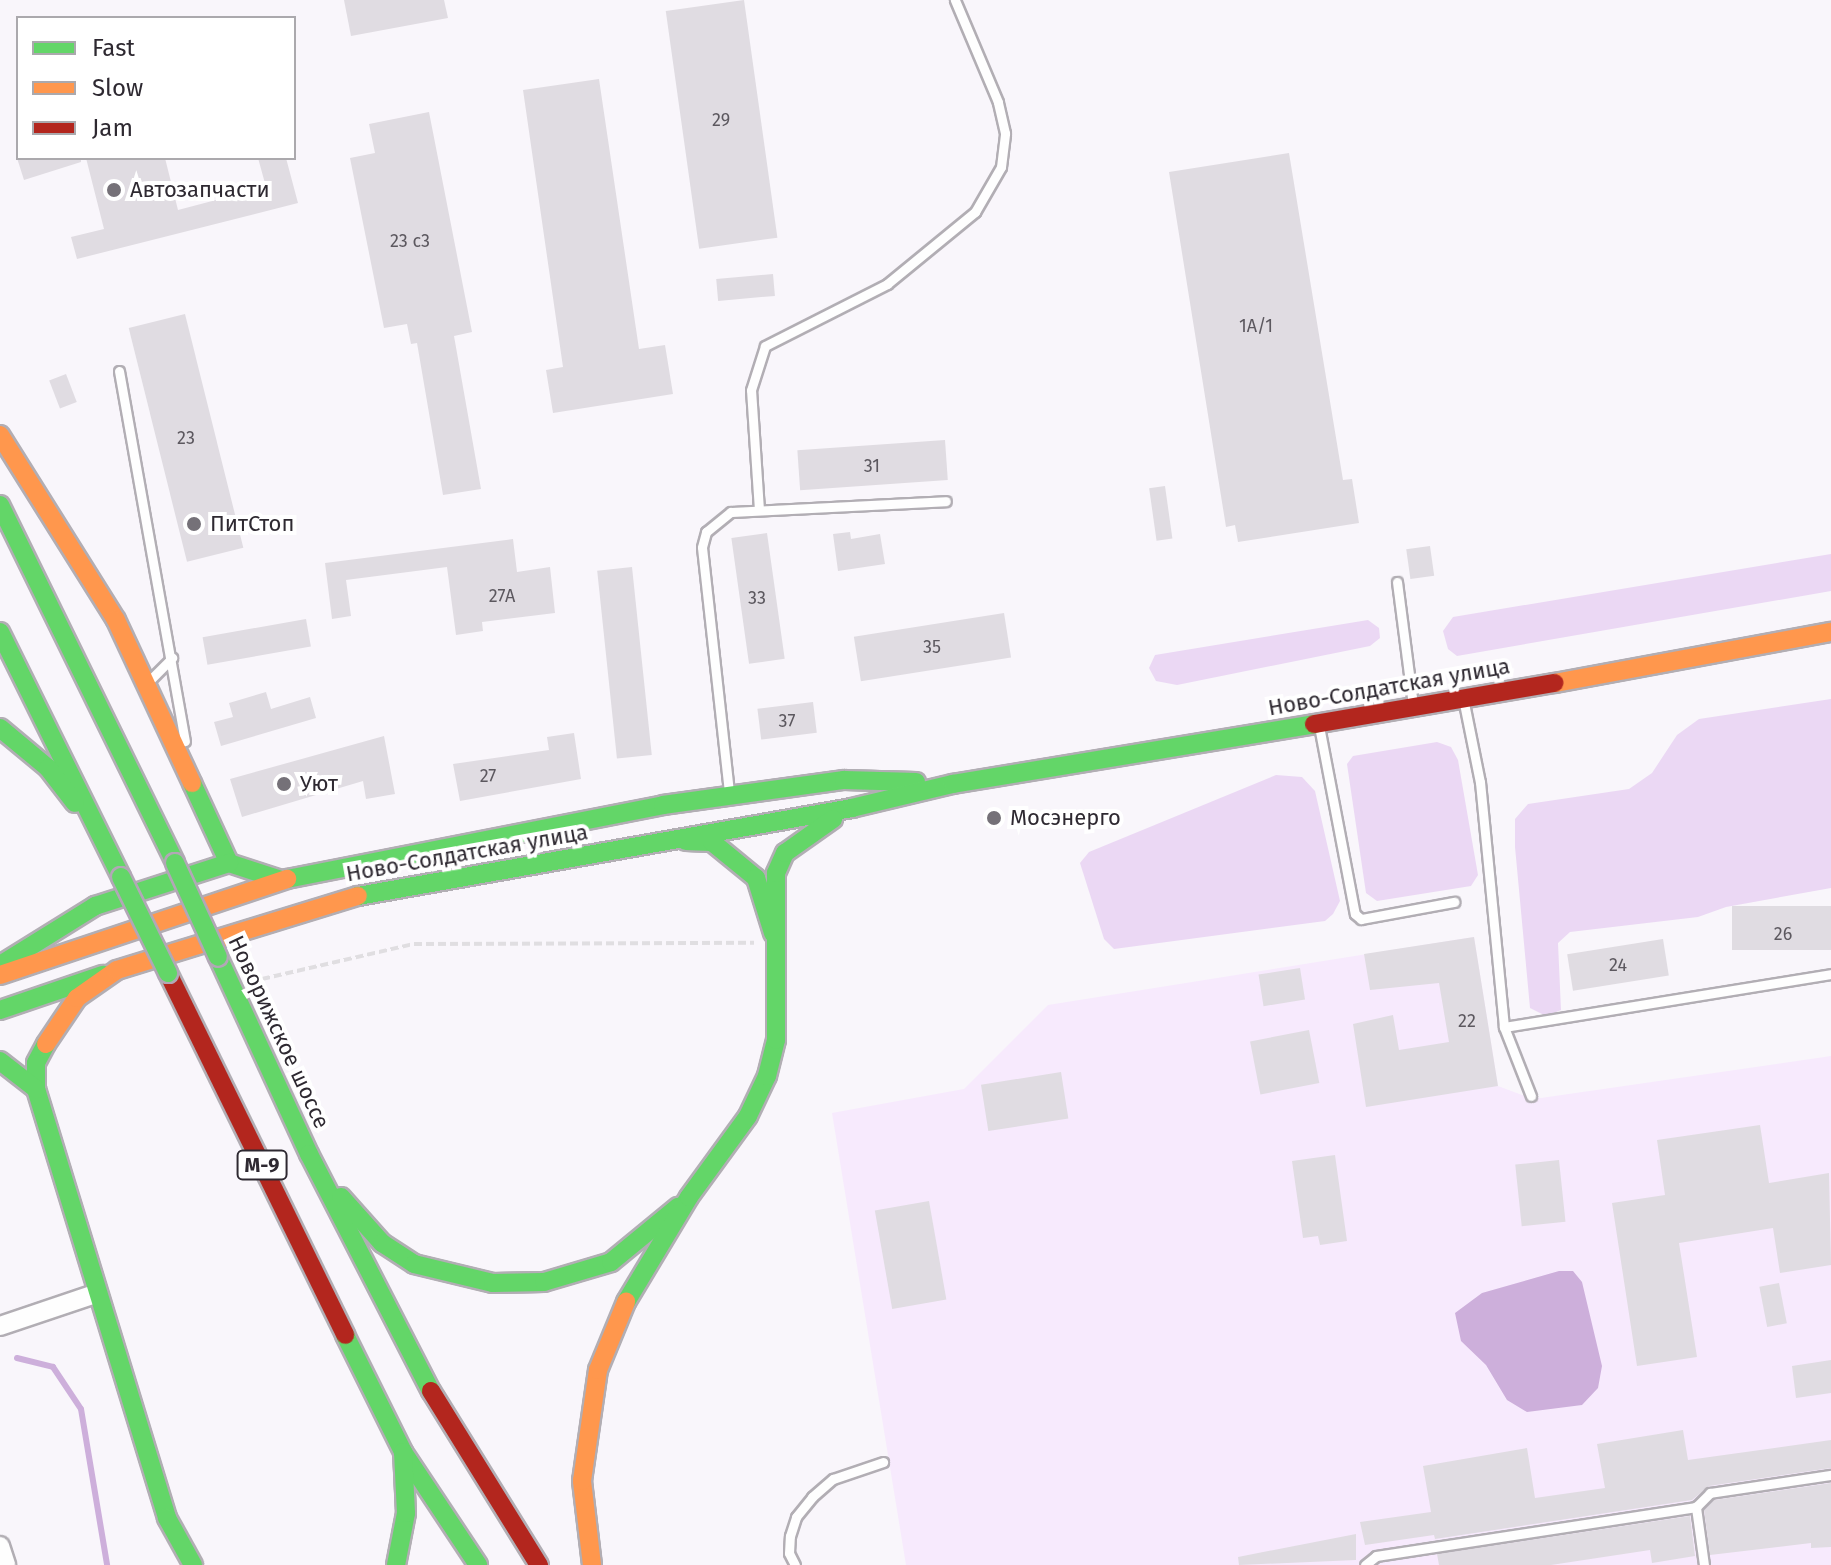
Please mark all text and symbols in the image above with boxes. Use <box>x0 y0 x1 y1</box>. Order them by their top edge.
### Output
legend <box>16 16 296 160</box>
text: Fast <box>92 34 135 62</box>
text: Slow <box>92 74 143 102</box>
house number: 29 <box>712 109 730 131</box>
text: Jam <box>92 114 133 142</box>
place label: Автозапчасти <box>130 177 270 203</box>
marker: Автозапчасти <box>105 181 123 199</box>
house number: 23 с3 <box>390 230 430 252</box>
house number: 1А/1 <box>1239 315 1273 337</box>
house number: 23 <box>177 427 195 449</box>
house number: 31 <box>864 455 880 477</box>
place label: ПитСтоп <box>210 511 294 537</box>
marker: ПитСтоп <box>185 515 203 533</box>
house number: 27А <box>489 585 515 607</box>
house number: 33 <box>748 587 766 609</box>
house number: 35 <box>923 636 941 658</box>
street label: Ново-Солдатская улица <box>1266 653 1512 721</box>
house number: 37 <box>779 710 795 732</box>
house number: 27 <box>480 765 496 787</box>
place label: Уют <box>300 771 338 797</box>
marker: Уют <box>275 775 293 793</box>
place label: Мосэнерго <box>1010 805 1121 831</box>
marker: Мосэнерго <box>985 809 1003 827</box>
street label: Ново-Солдатская улица <box>344 819 590 887</box>
house number: 26 <box>1774 923 1792 945</box>
street label: Новорижское шоссе <box>223 931 335 1133</box>
house number: 24 <box>1609 954 1627 976</box>
house number: 22 <box>1458 1010 1476 1032</box>
road number: М-9 <box>236 1149 288 1181</box>

